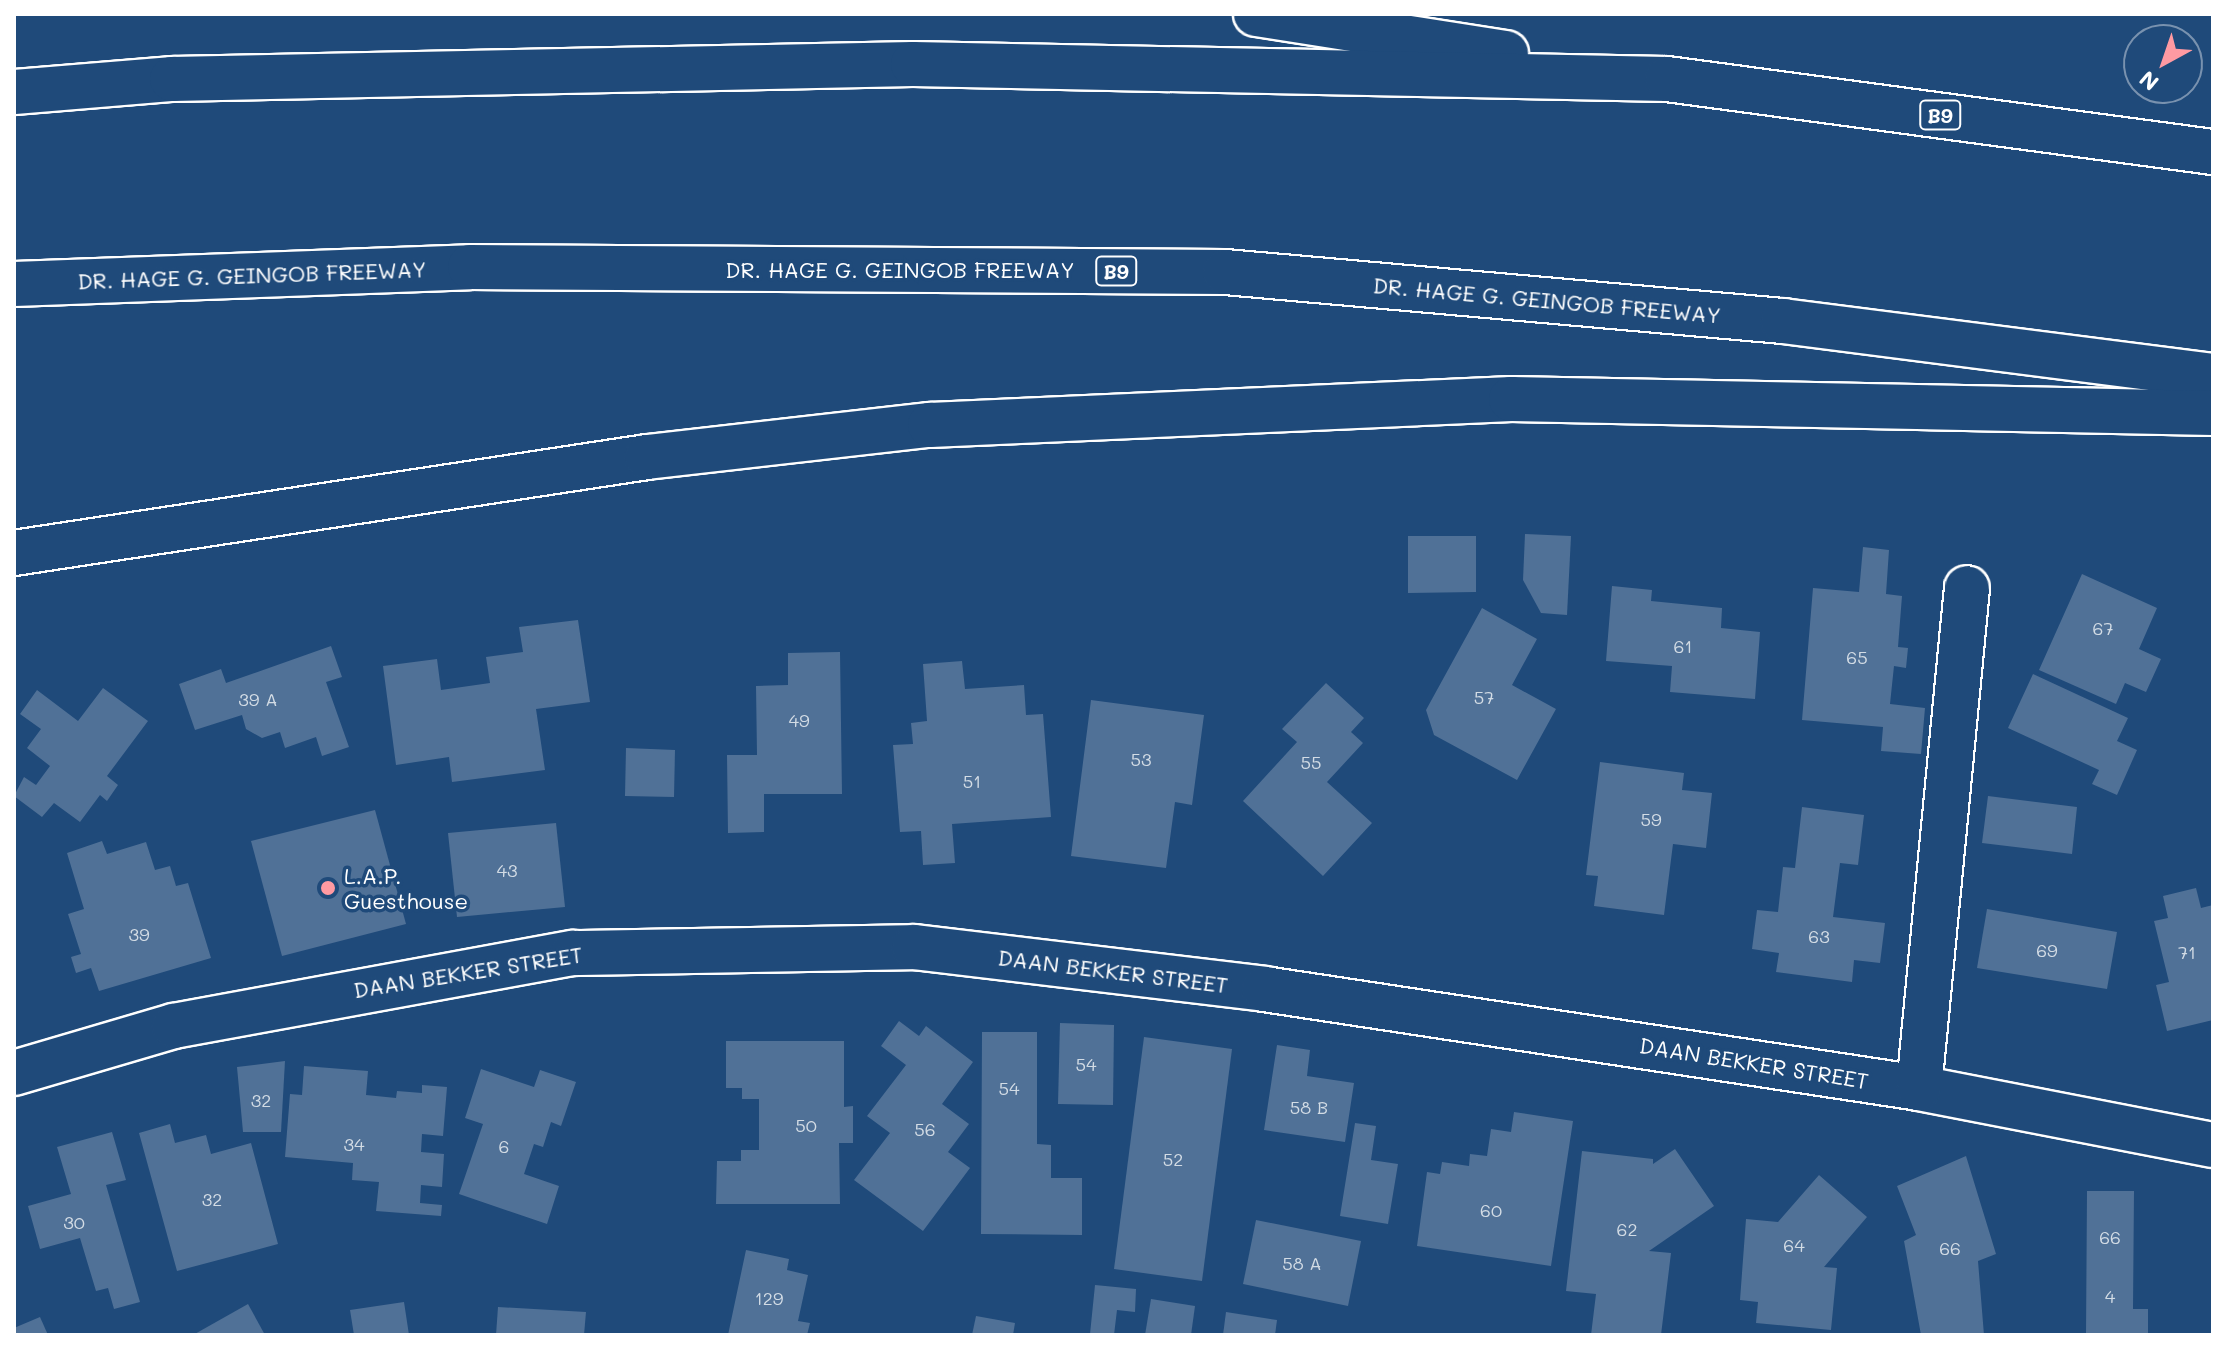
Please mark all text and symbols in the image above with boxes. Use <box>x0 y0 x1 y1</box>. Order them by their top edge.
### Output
north arrow <box>2123 24 2203 104</box>
text: N <box>2133 65 2164 98</box>
road number: B9 <box>1918 99 1962 131</box>
road number: B9 <box>1094 255 1138 287</box>
street label: DR. HAGE G. GEINGOB FREEWAY <box>77 256 427 294</box>
street label: DR. HAGE G. GEINGOB FREEWAY <box>725 257 1075 283</box>
street label: DR. HAGE G. GEINGOB FREEWAY <box>1372 272 1722 328</box>
house number: 67 <box>2093 617 2113 639</box>
house number: 61 <box>1674 635 1692 657</box>
house number: 65 <box>1846 646 1868 668</box>
house number: 57 <box>1474 686 1494 708</box>
house number: 39 A <box>238 688 278 710</box>
house number: 49 <box>788 709 810 731</box>
house number: 53 <box>1130 748 1152 770</box>
house number: 55 <box>1301 751 1321 773</box>
house number: 51 <box>963 770 981 792</box>
house number: 59 <box>1640 808 1662 830</box>
house number: 43 <box>496 859 518 881</box>
place label: L.A.P. Guesthouse <box>344 862 468 914</box>
marker: L.A.P. Guesthouse <box>319 879 337 897</box>
house number: 39 <box>128 923 150 945</box>
house number: 63 <box>1808 925 1830 947</box>
house number: 69 <box>2036 939 2058 961</box>
street label: DAAN BEKKER STREET <box>351 941 585 1003</box>
house number: 71 <box>2178 941 2196 963</box>
street label: DAAN BEKKER STREET <box>996 944 1230 998</box>
street label: DAAN BEKKER STREET <box>1637 1032 1871 1094</box>
house number: 54 <box>1075 1053 1097 1075</box>
house number: 54 <box>998 1077 1020 1099</box>
house number: 32 <box>251 1089 271 1111</box>
house number: 58 B <box>1290 1096 1328 1118</box>
house number: 50 <box>795 1114 817 1136</box>
house number: 56 <box>914 1118 936 1140</box>
house number: 34 <box>343 1133 365 1155</box>
house number: 6 <box>499 1135 509 1157</box>
house number: 52 <box>1163 1148 1183 1170</box>
house number: 32 <box>202 1188 222 1210</box>
house number: 60 <box>1480 1199 1502 1221</box>
house number: 30 <box>63 1211 85 1233</box>
house number: 62 <box>1617 1218 1637 1240</box>
house number: 66 <box>2099 1226 2121 1248</box>
house number: 64 <box>1783 1234 1805 1256</box>
house number: 66 <box>1939 1237 1961 1259</box>
house number: 58 A <box>1282 1252 1322 1274</box>
house number: 4 <box>2105 1285 2115 1307</box>
house number: 129 <box>755 1287 783 1309</box>

